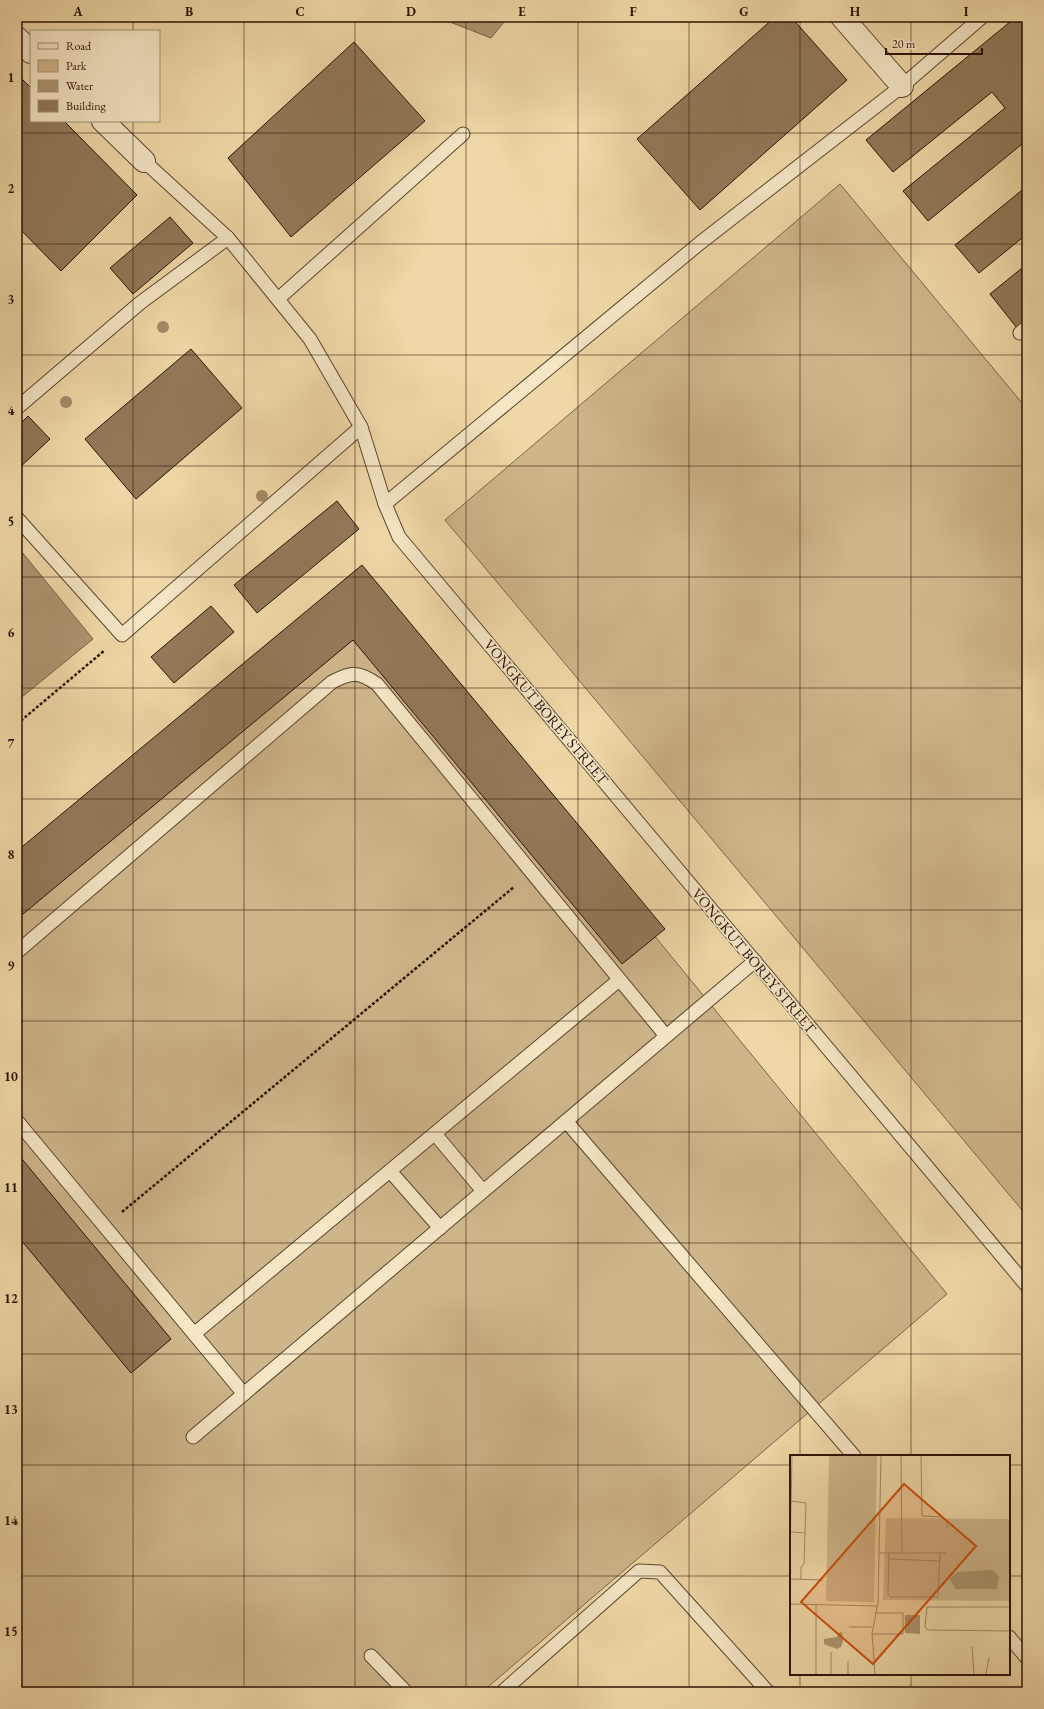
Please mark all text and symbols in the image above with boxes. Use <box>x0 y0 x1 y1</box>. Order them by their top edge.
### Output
text: A <box>72 3 83 20</box>
text: B <box>185 3 193 20</box>
text: C <box>295 3 305 20</box>
text: D <box>406 3 416 20</box>
text: E <box>518 3 526 20</box>
text: F <box>629 3 637 20</box>
text: G <box>739 3 749 20</box>
text: H <box>850 3 861 20</box>
text: I <box>964 3 969 20</box>
legend <box>30 30 160 122</box>
scale bar <box>886 30 982 56</box>
text: 20 m <box>892 36 916 52</box>
text: Road <box>66 38 92 54</box>
text: Park <box>66 58 87 74</box>
text: 1 <box>8 69 15 86</box>
text: Water <box>66 78 93 94</box>
text: Building <box>66 98 107 114</box>
text: 2 <box>8 180 15 197</box>
text: 3 <box>8 291 15 308</box>
text: 4 <box>8 402 15 419</box>
text: 5 <box>8 513 14 530</box>
text: 6 <box>8 624 15 641</box>
street label: VONGKUT BOREY STREET <box>480 635 613 789</box>
text: 7 <box>8 735 15 752</box>
text: 8 <box>8 846 15 863</box>
street label: VONGKUT BOREY STREET <box>688 884 821 1038</box>
text: 9 <box>8 957 15 974</box>
text: 10 <box>4 1068 18 1085</box>
text: 11 <box>4 1179 18 1196</box>
text: 12 <box>4 1290 18 1307</box>
text: 13 <box>4 1401 18 1418</box>
inset map <box>790 1455 1010 1675</box>
text: 14 <box>4 1512 18 1529</box>
text: 15 <box>4 1623 18 1640</box>

